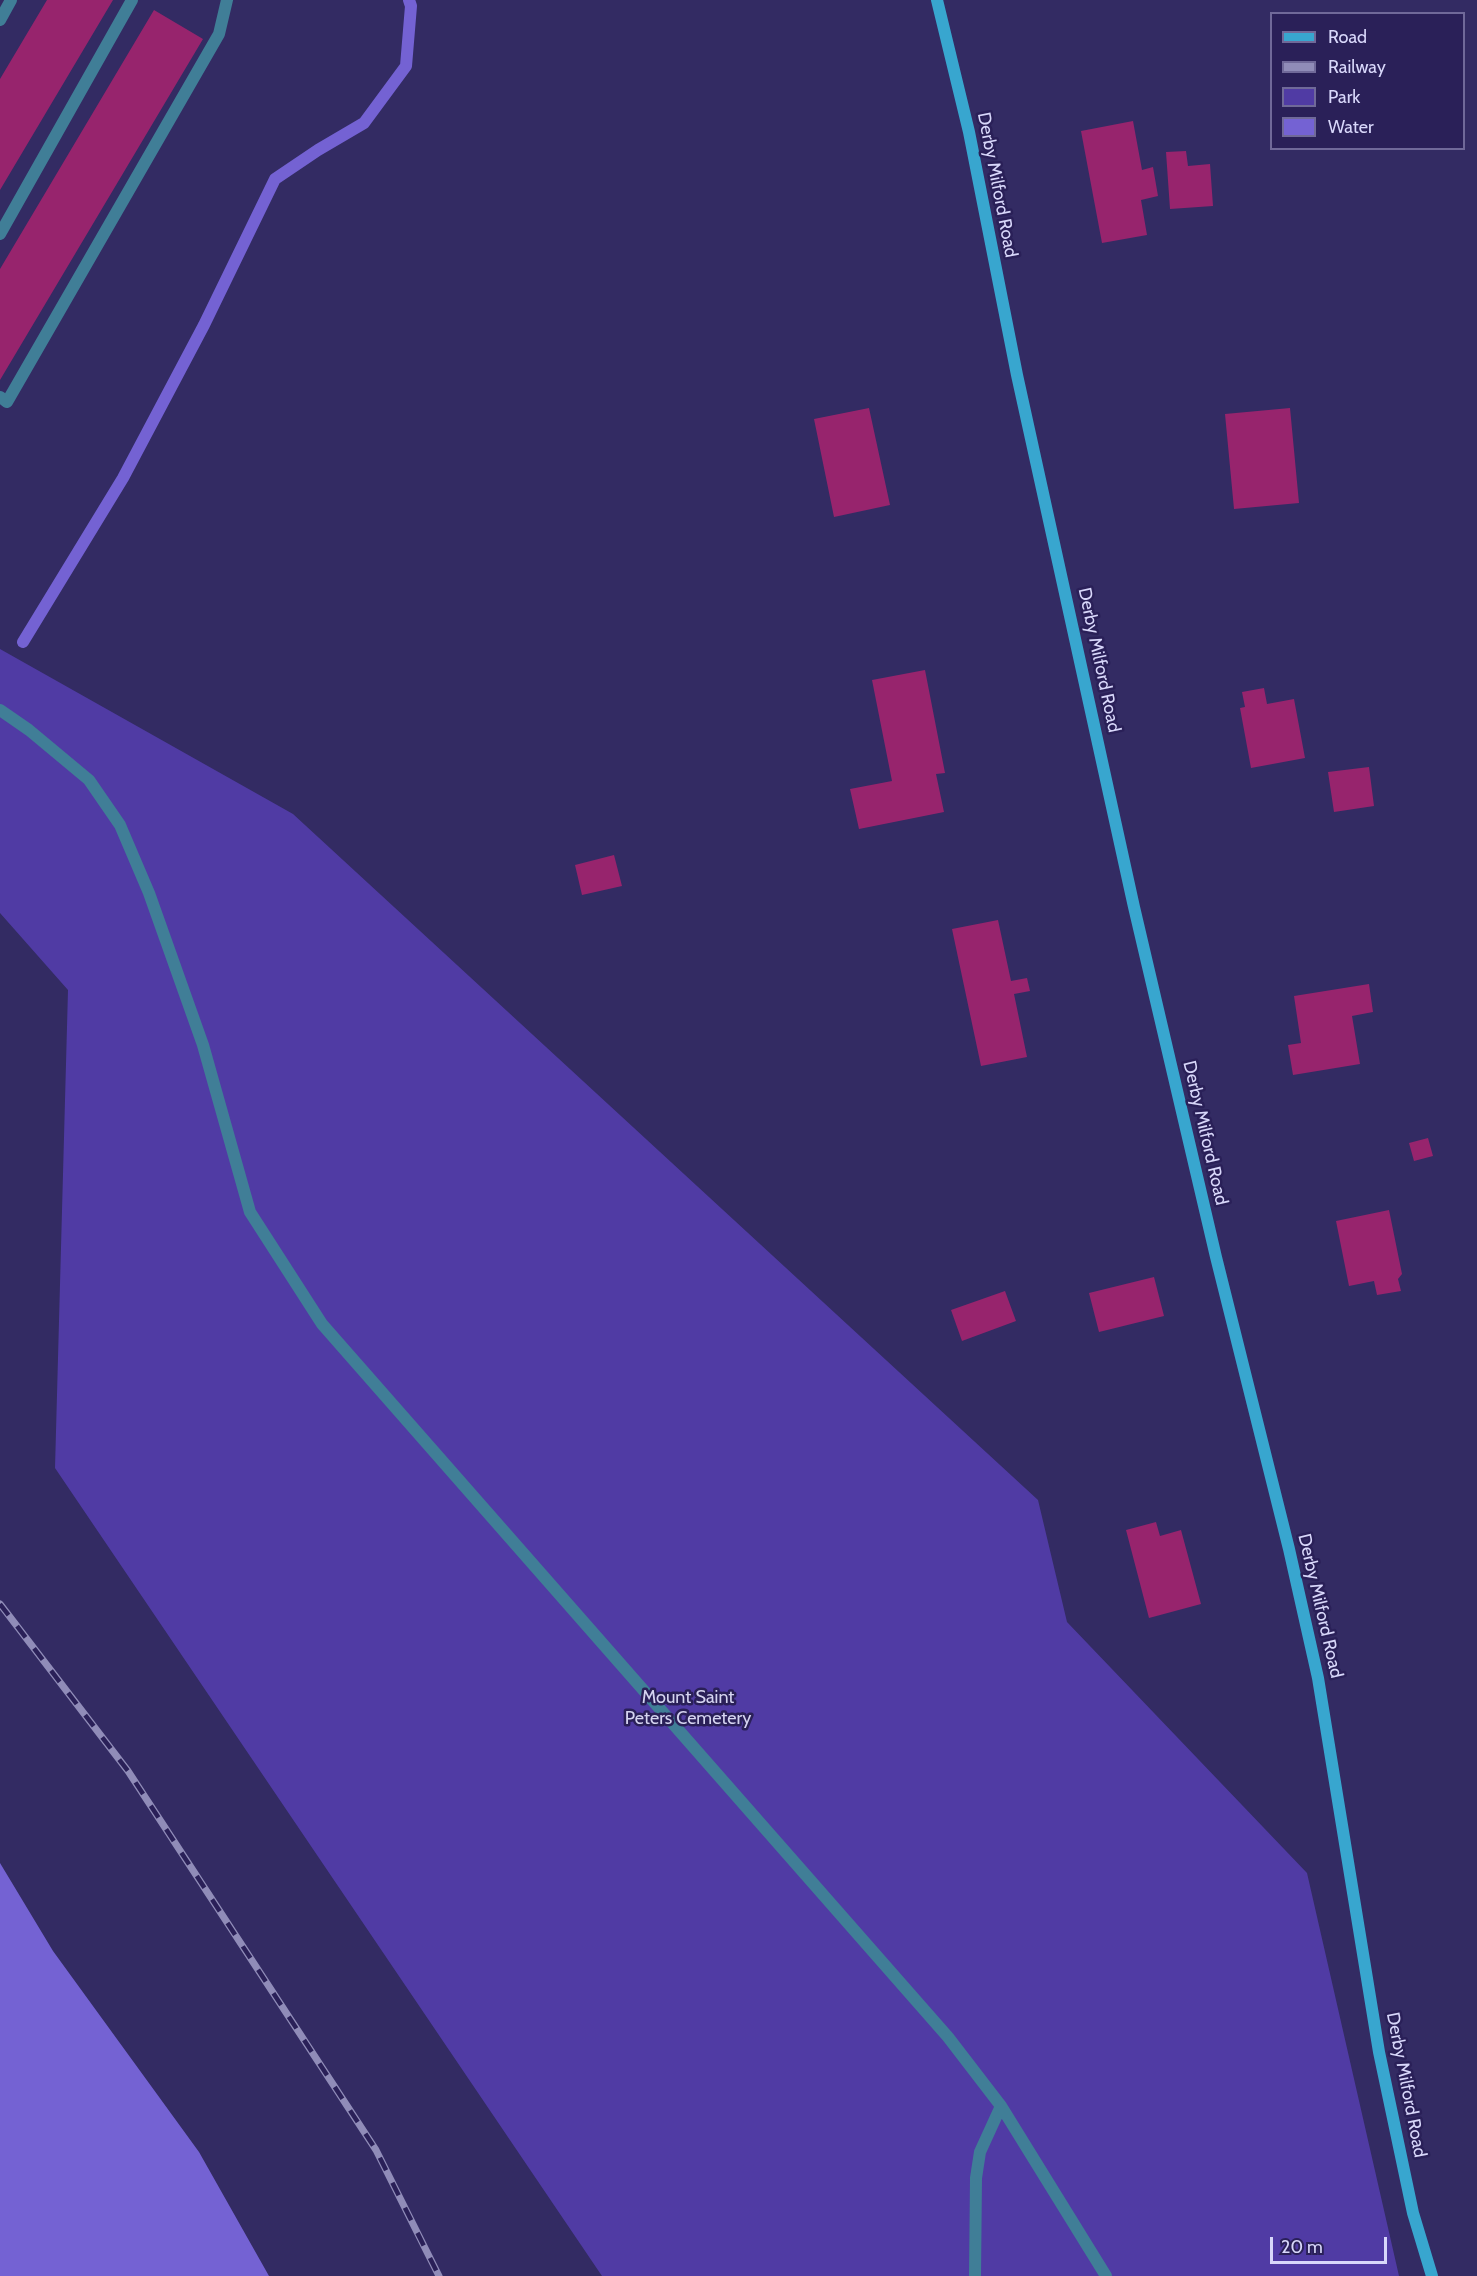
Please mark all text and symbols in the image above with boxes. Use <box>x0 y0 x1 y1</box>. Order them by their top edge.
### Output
legend <box>1270 12 1465 150</box>
text: Road <box>1328 26 1367 48</box>
text: Railway <box>1328 56 1386 78</box>
text: Park <box>1328 86 1360 108</box>
street label: Derby Milford Road <box>972 111 1022 259</box>
text: Water <box>1328 116 1374 138</box>
street label: Derby Milford Road <box>1073 586 1125 734</box>
street label: Derby Milford Road <box>1178 1059 1232 1207</box>
street label: Derby Milford Road <box>1293 1532 1347 1680</box>
park label: Mount Saint Peters Cemetery <box>625 1687 751 1730</box>
street label: Derby Milford Road <box>1381 2011 1431 2159</box>
scale bar <box>1273 2225 1390 2263</box>
text: 20 m <box>1281 2236 1323 2258</box>

